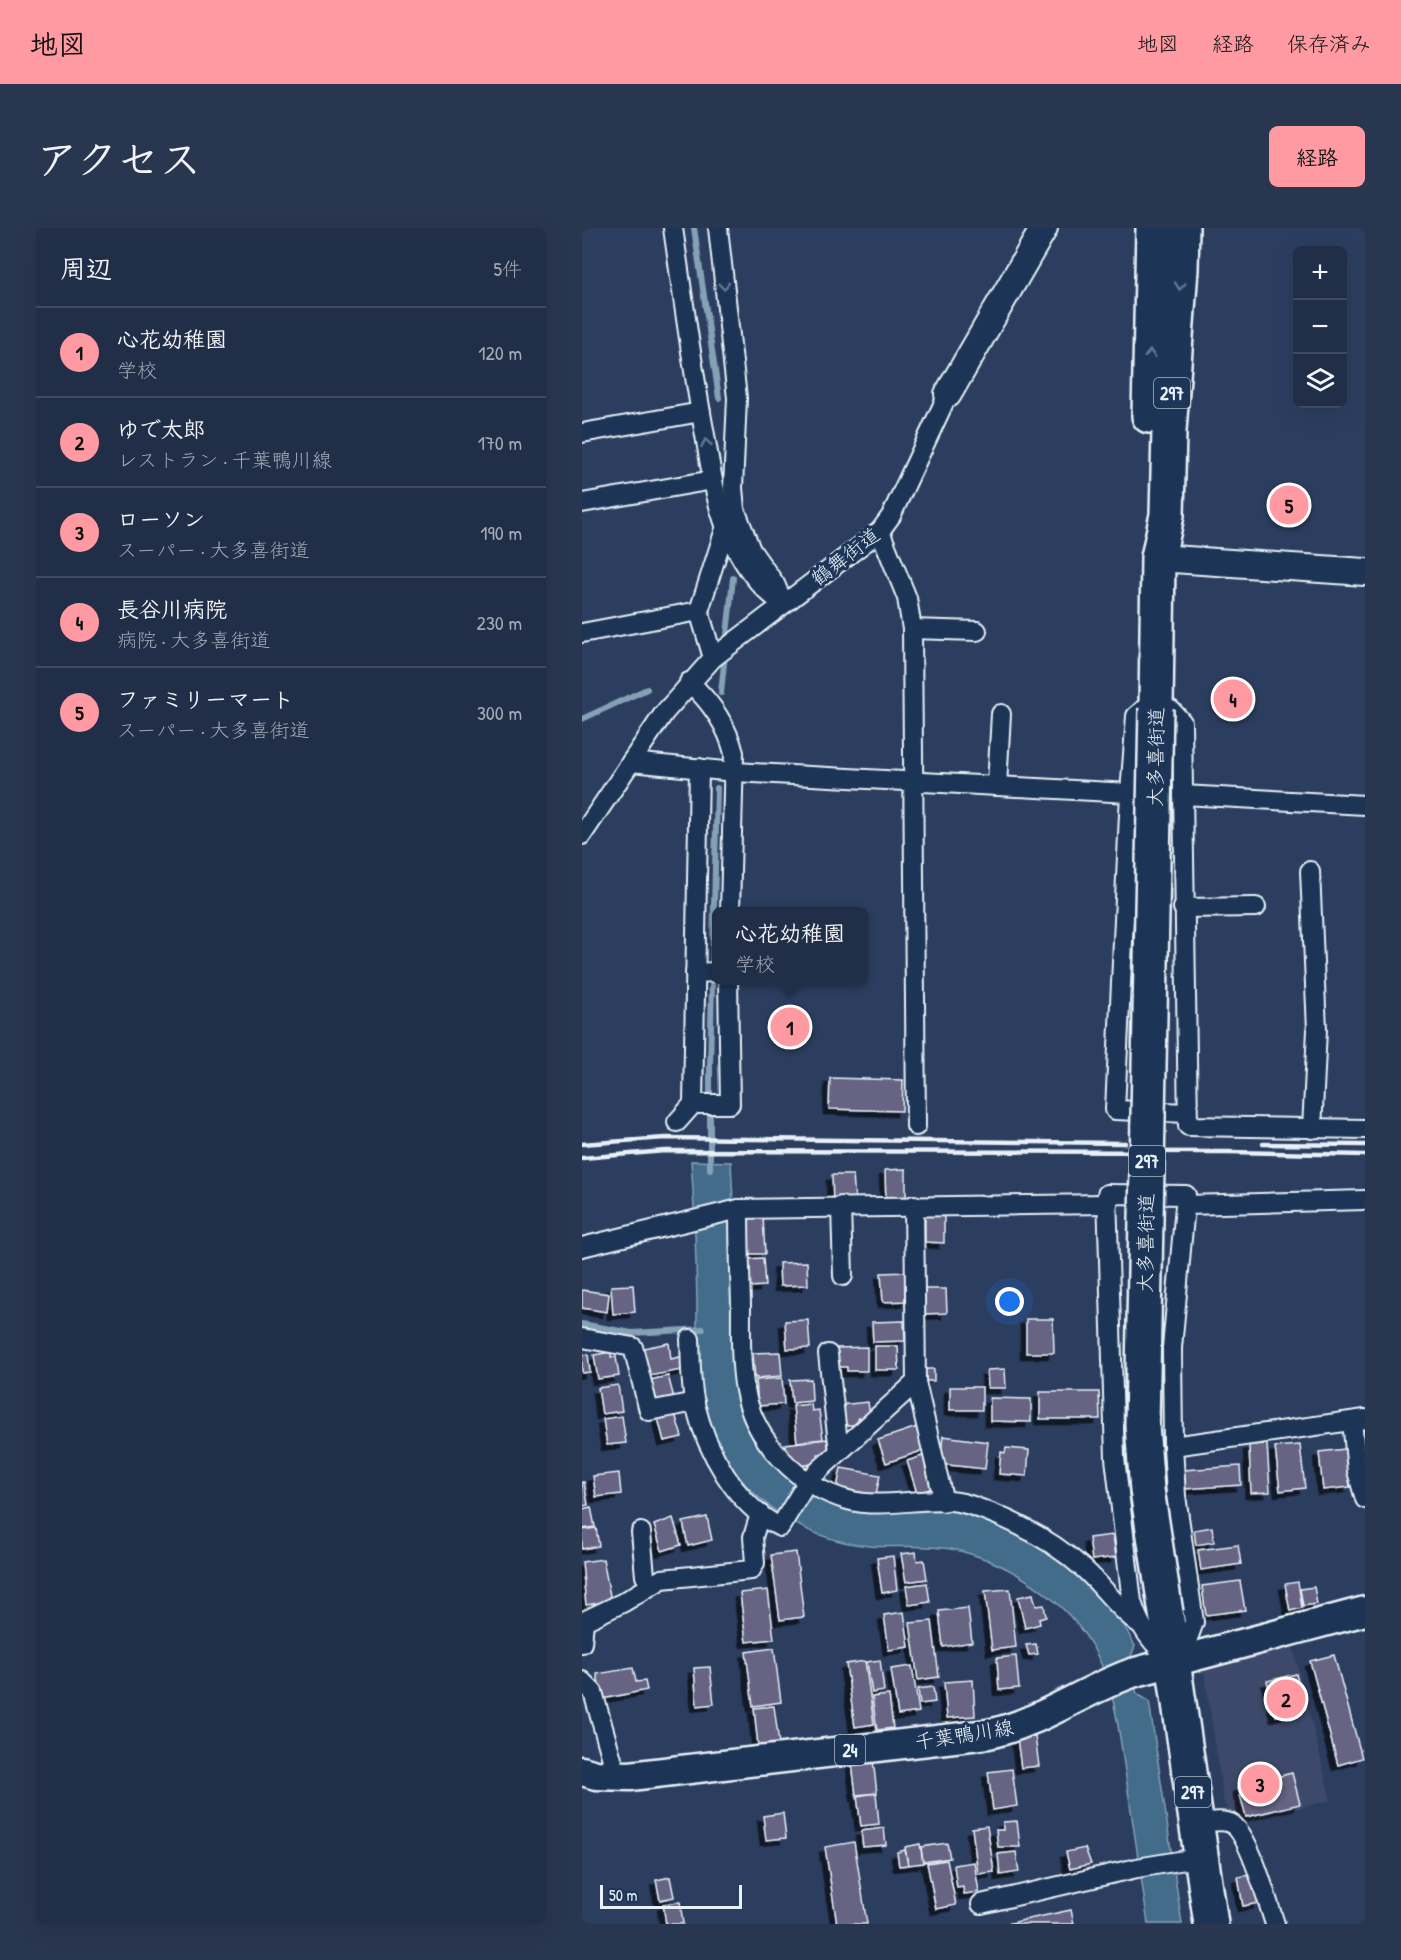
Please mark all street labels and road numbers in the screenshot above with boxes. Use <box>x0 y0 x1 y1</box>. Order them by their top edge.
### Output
road number: 297 <box>1154 378 1190 408</box>
street label: 鶴舞街道 <box>805 521 885 591</box>
street label: 大多喜街道 <box>1141 707 1169 807</box>
road number: 297 <box>1129 1146 1165 1176</box>
street label: 大多喜街道 <box>1131 1193 1159 1293</box>
street label: 千葉鴨川線 <box>913 1713 1015 1755</box>
road number: 24 <box>835 1735 865 1765</box>
road number: 297 <box>1175 1777 1211 1807</box>

